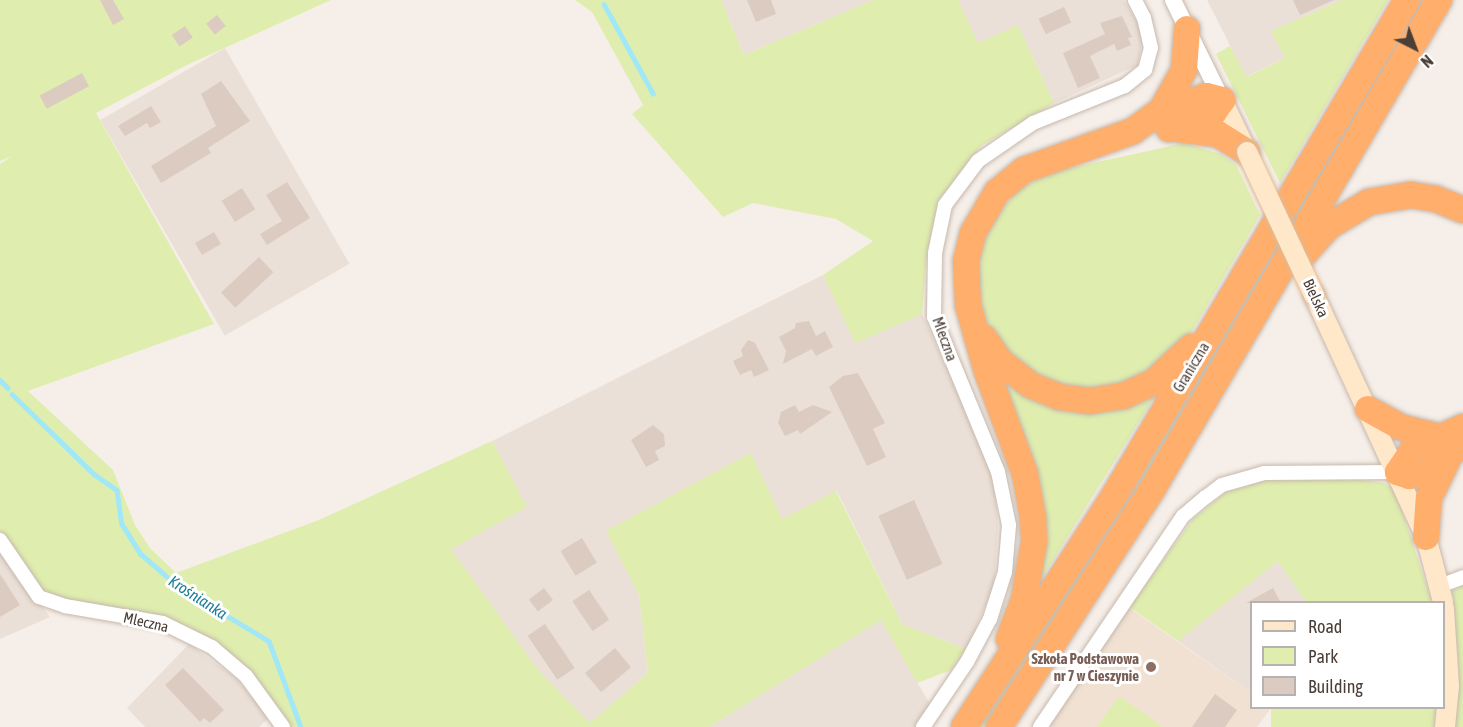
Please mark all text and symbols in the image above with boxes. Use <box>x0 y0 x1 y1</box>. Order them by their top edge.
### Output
north arrow <box>1385 18 1445 78</box>
text: N <box>1418 52 1437 71</box>
street label: Bielska <box>1299 276 1333 320</box>
street label: Mleczna <box>929 314 961 364</box>
street label: Graniczna <box>1169 339 1213 395</box>
water label: Krośnianka <box>165 571 231 623</box>
legend <box>1250 601 1445 709</box>
street label: Mleczna <box>122 608 170 636</box>
text: Road <box>1308 616 1342 637</box>
text: Park <box>1308 646 1338 667</box>
place label: Szkoła Podstawowa nr 7 w Cieszynie <box>1032 649 1139 684</box>
marker: Szkoła Podstawowa nr 7 w Cieszynie <box>1144 660 1158 674</box>
text: Building <box>1308 676 1363 697</box>

